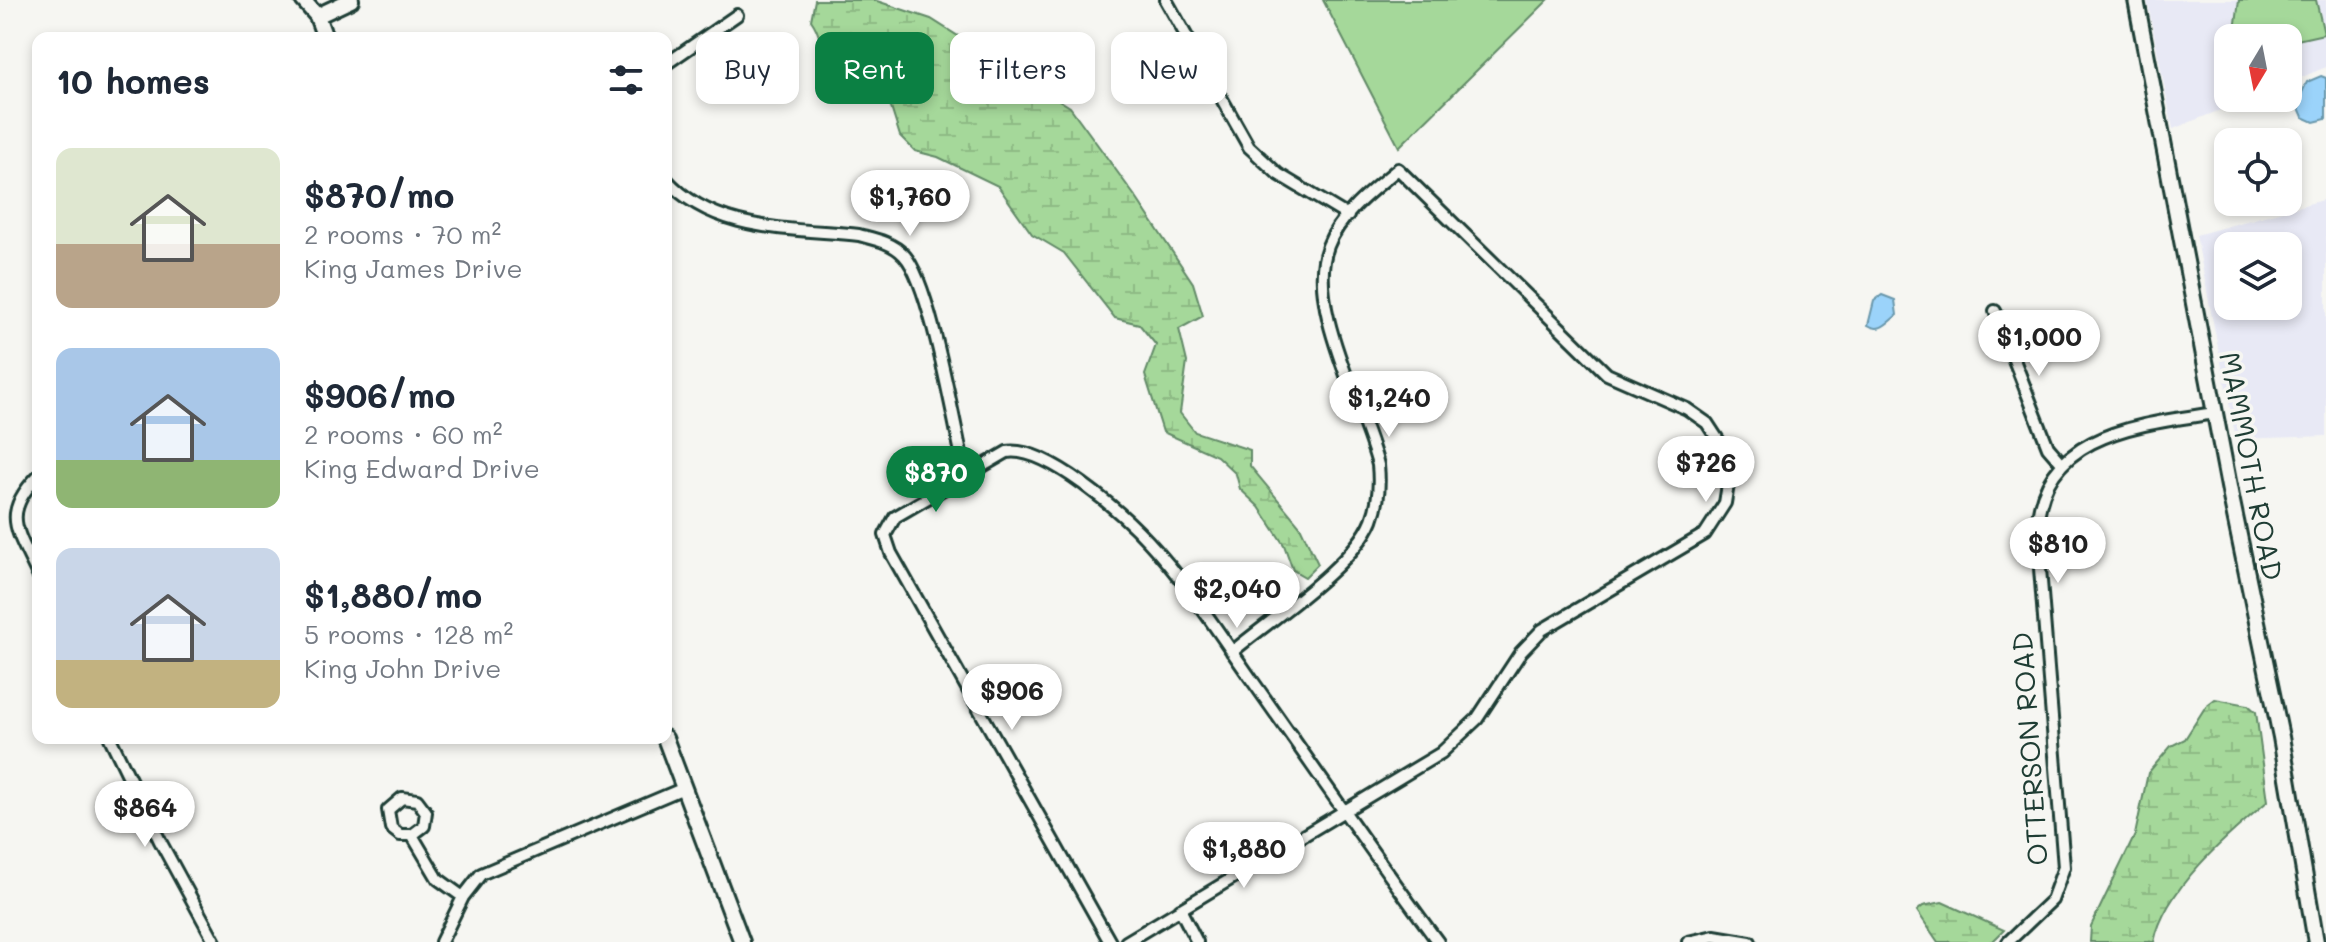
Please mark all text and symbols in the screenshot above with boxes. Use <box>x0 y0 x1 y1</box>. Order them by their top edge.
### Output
north arrow <box>2214 24 2302 112</box>
map controls <box>2214 24 2302 320</box>
chip: Buy <box>696 32 799 104</box>
chip: Rent <box>815 32 934 104</box>
chip: Filters <box>950 32 1095 104</box>
chip: New <box>1111 32 1227 104</box>
text: 10 homes <box>56 58 210 103</box>
icon: filters <box>604 58 648 102</box>
button: locate <box>2214 128 2302 216</box>
pin: $1,760 <box>845 170 975 238</box>
text: $870/mo <box>304 172 454 217</box>
text: $1,760 <box>869 179 951 213</box>
icon: home <box>120 180 216 276</box>
text: 2 rooms · 70 m² <box>304 217 501 251</box>
button: layers <box>2214 232 2302 320</box>
text: King James Drive <box>304 251 523 285</box>
pin: $1,000 <box>1974 310 2104 378</box>
text: $1,000 <box>1996 319 2082 353</box>
street label: MAMMOTH ROAD <box>2212 349 2292 583</box>
pin: $1,240 <box>1324 371 1454 439</box>
text: $906/mo <box>304 372 455 417</box>
icon: home <box>120 380 216 476</box>
text: $1,240 <box>1347 380 1431 414</box>
text: 2 rooms · 60 m² <box>304 417 503 451</box>
pin: $726 <box>1659 436 1753 504</box>
text: $726 <box>1676 445 1736 479</box>
pin: $870 <box>889 446 983 514</box>
text: King Edward Drive <box>304 451 540 485</box>
text: $870 <box>904 455 968 489</box>
pin: $810 <box>2011 517 2105 585</box>
text: $810 <box>2028 526 2088 560</box>
pin: $2,040 <box>1172 562 1302 630</box>
text: $2,040 <box>1193 571 1281 605</box>
text: $1,880/mo <box>304 572 482 617</box>
icon: home <box>120 580 216 676</box>
text: 5 rooms · 128 m² <box>304 617 513 651</box>
street label: OTTERSON ROAD <box>2003 631 2055 867</box>
text: King John Drive <box>304 651 501 685</box>
pin: $906 <box>965 664 1059 732</box>
text: $906 <box>980 673 1044 707</box>
pin: $864 <box>98 781 192 849</box>
text: $864 <box>113 790 177 824</box>
pin: $1,880 <box>1179 822 1309 890</box>
text: $1,880 <box>1202 831 1286 865</box>

